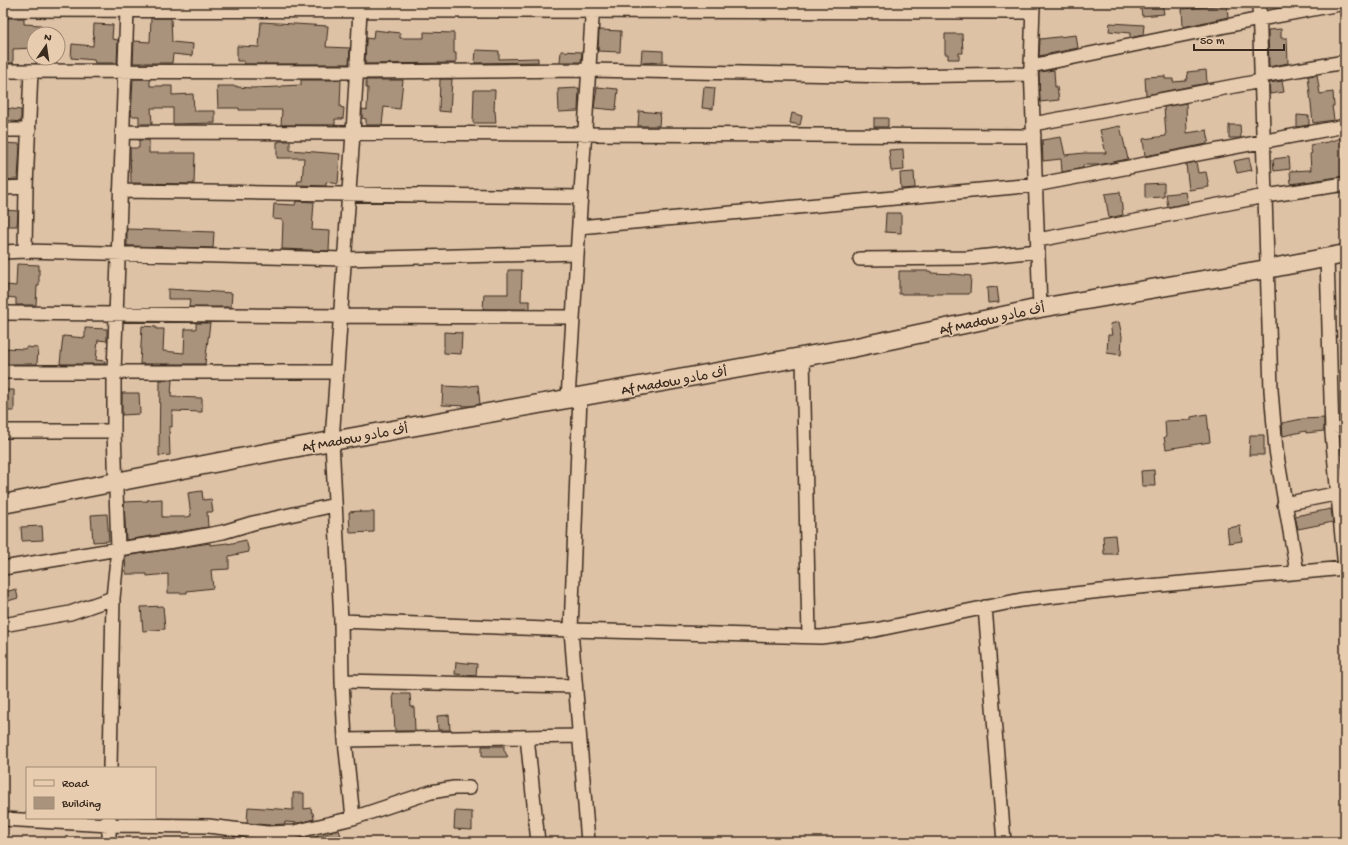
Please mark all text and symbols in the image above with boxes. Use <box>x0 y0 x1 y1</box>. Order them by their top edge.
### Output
north arrow <box>26 26 66 66</box>
scale bar <box>1194 26 1284 52</box>
text: N <box>43 32 53 45</box>
text: 50 m <box>1200 35 1225 49</box>
street label: Af Madow أف مادو <box>938 299 1047 340</box>
street label: Af Madow أف مادو <box>620 363 729 400</box>
street label: Af Madow أف مادو <box>301 420 410 457</box>
legend <box>26 767 156 819</box>
text: Road <box>62 778 89 792</box>
text: Building <box>61 798 101 812</box>

